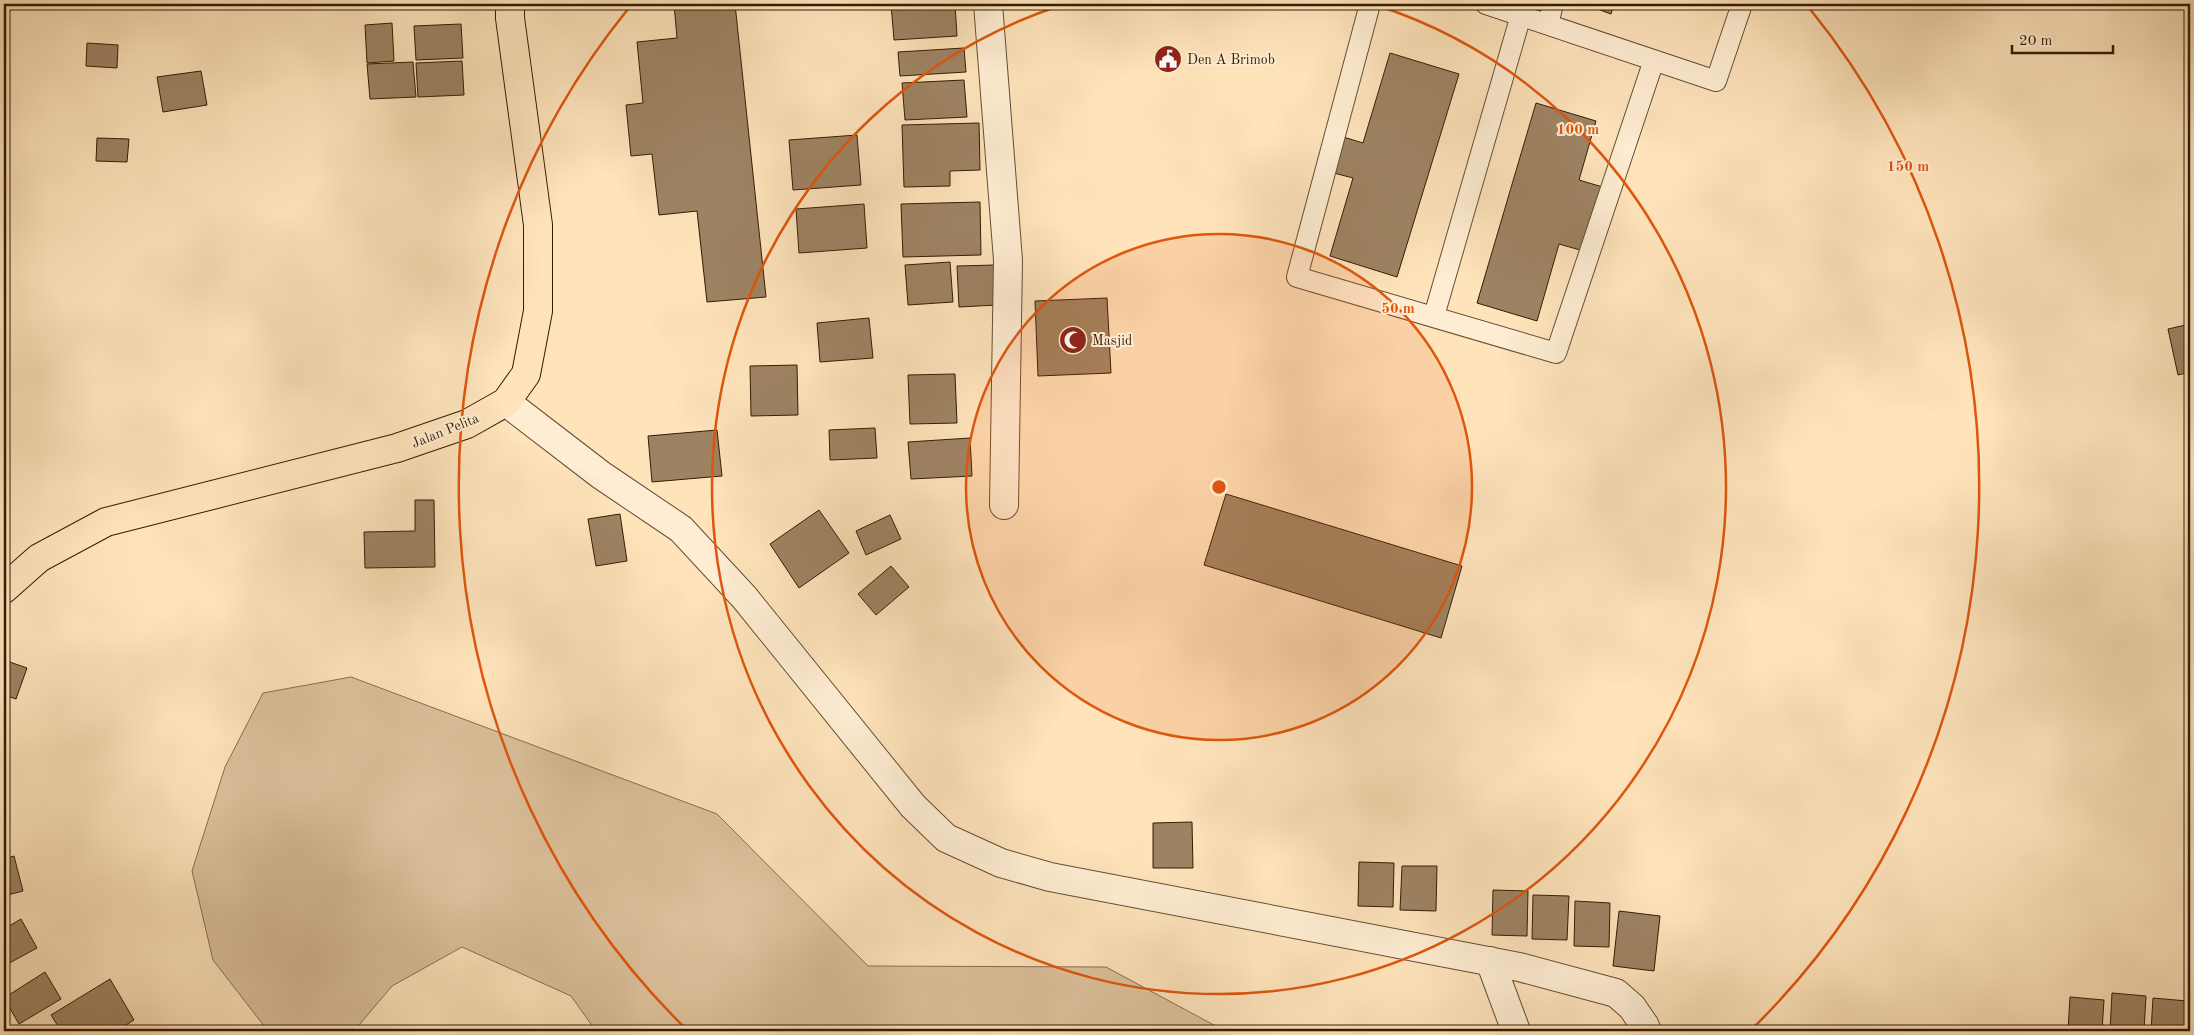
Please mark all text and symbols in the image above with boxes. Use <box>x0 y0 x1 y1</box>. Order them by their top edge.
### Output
scale bar <box>2012 22 2113 54</box>
text: 20 m <box>2019 34 2053 49</box>
public building icon: Den A Brimob <box>1153 44 1183 74</box>
place label: Den A Brimob <box>1187 53 1275 67</box>
text: 100 m <box>1557 123 1599 138</box>
text: 150 m <box>1887 160 1929 175</box>
text: 50 m <box>1381 302 1415 317</box>
mosque icon: Masjid <box>1058 325 1088 355</box>
place label: Masjid <box>1092 334 1132 348</box>
street label: Jalan Pelita <box>410 411 481 451</box>
centre of rings <box>1210 478 1228 496</box>

